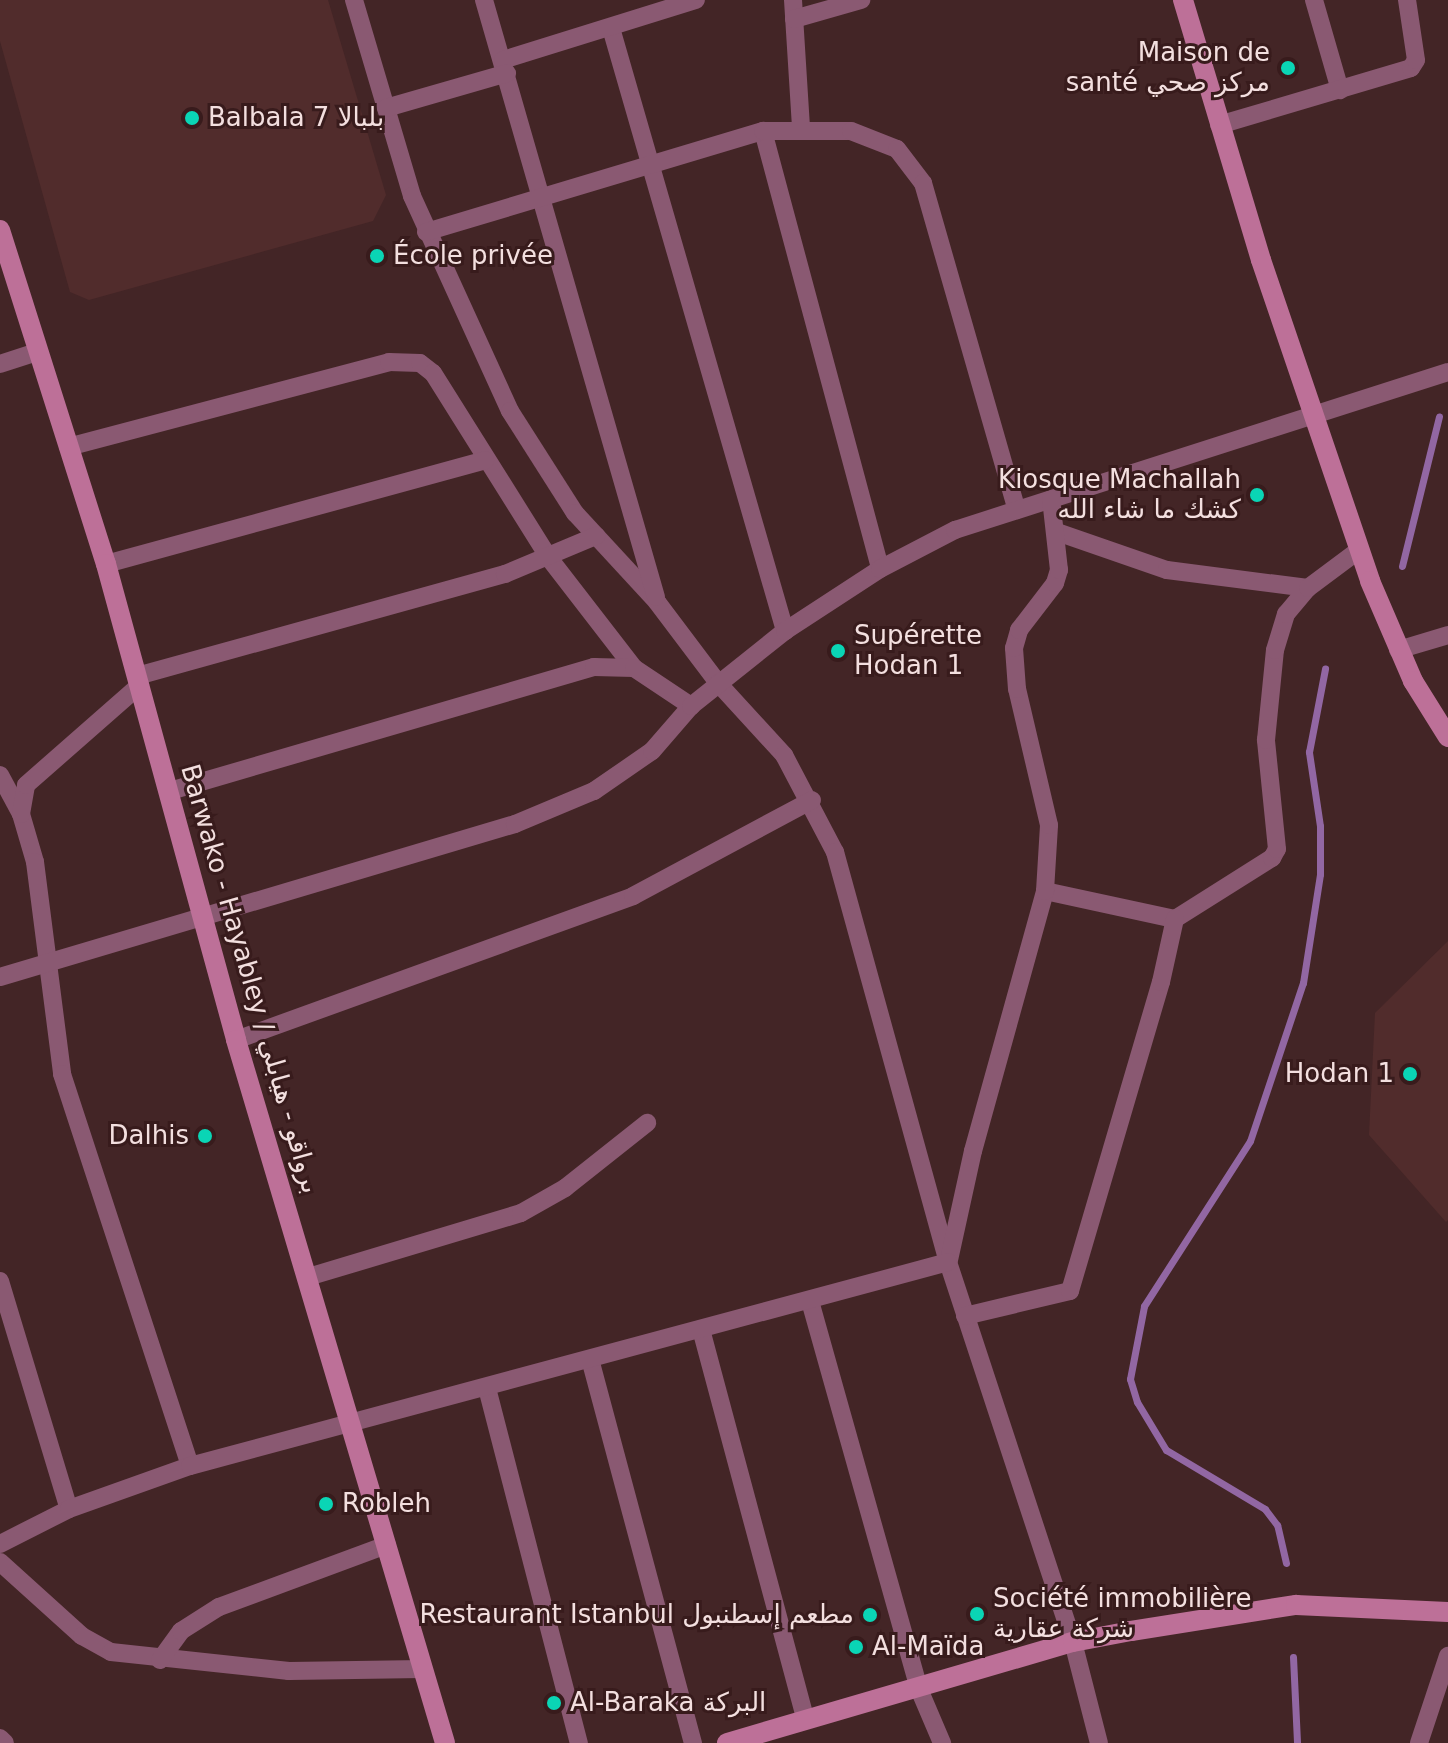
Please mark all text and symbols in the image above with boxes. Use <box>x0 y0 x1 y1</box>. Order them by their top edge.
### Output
place label: Maison de santé مركز صحي <box>1066 37 1270 98</box>
marker: Maison de santé مركز صحي <box>1277 57 1299 79</box>
place label: Balbala 7 بلبالا <box>208 102 384 134</box>
marker: Balbala 7 بلبالا <box>183 109 201 127</box>
place label: École privée <box>393 240 553 272</box>
marker: École privée <box>368 247 386 265</box>
place label: Kiosque Machallah كشك ما شاء الله <box>998 464 1241 526</box>
marker: Kiosque Machallah كشك ما شاء الله <box>1248 486 1266 504</box>
place label: Supérette Hodan 1 <box>854 620 982 682</box>
marker: Supérette Hodan 1 <box>829 642 847 660</box>
street label: Barwako - Hayabley / برواقو - هيابلي <box>174 761 326 1197</box>
place label: Hodan 1 <box>1285 1058 1394 1090</box>
marker: Hodan 1 <box>1401 1065 1419 1083</box>
place label: Dalhis <box>109 1120 189 1152</box>
marker: Dalhis <box>196 1127 214 1145</box>
place label: Robleh <box>342 1488 431 1520</box>
marker: Robleh <box>317 1495 335 1513</box>
place label: Société immobilière شركة عقارية <box>993 1583 1251 1644</box>
place label: Restaurant Istanbul مطعم إسطنبول <box>419 1599 854 1631</box>
marker: Société immobilière شركة عقارية <box>968 1605 986 1623</box>
marker: Restaurant Istanbul مطعم إسطنبول <box>861 1606 879 1624</box>
place label: Al-Maïda <box>872 1631 984 1663</box>
marker: Al-Maïda <box>847 1638 865 1656</box>
place label: Al-Baraka البركة <box>570 1687 766 1719</box>
marker: Al-Baraka البركة <box>545 1694 563 1712</box>

